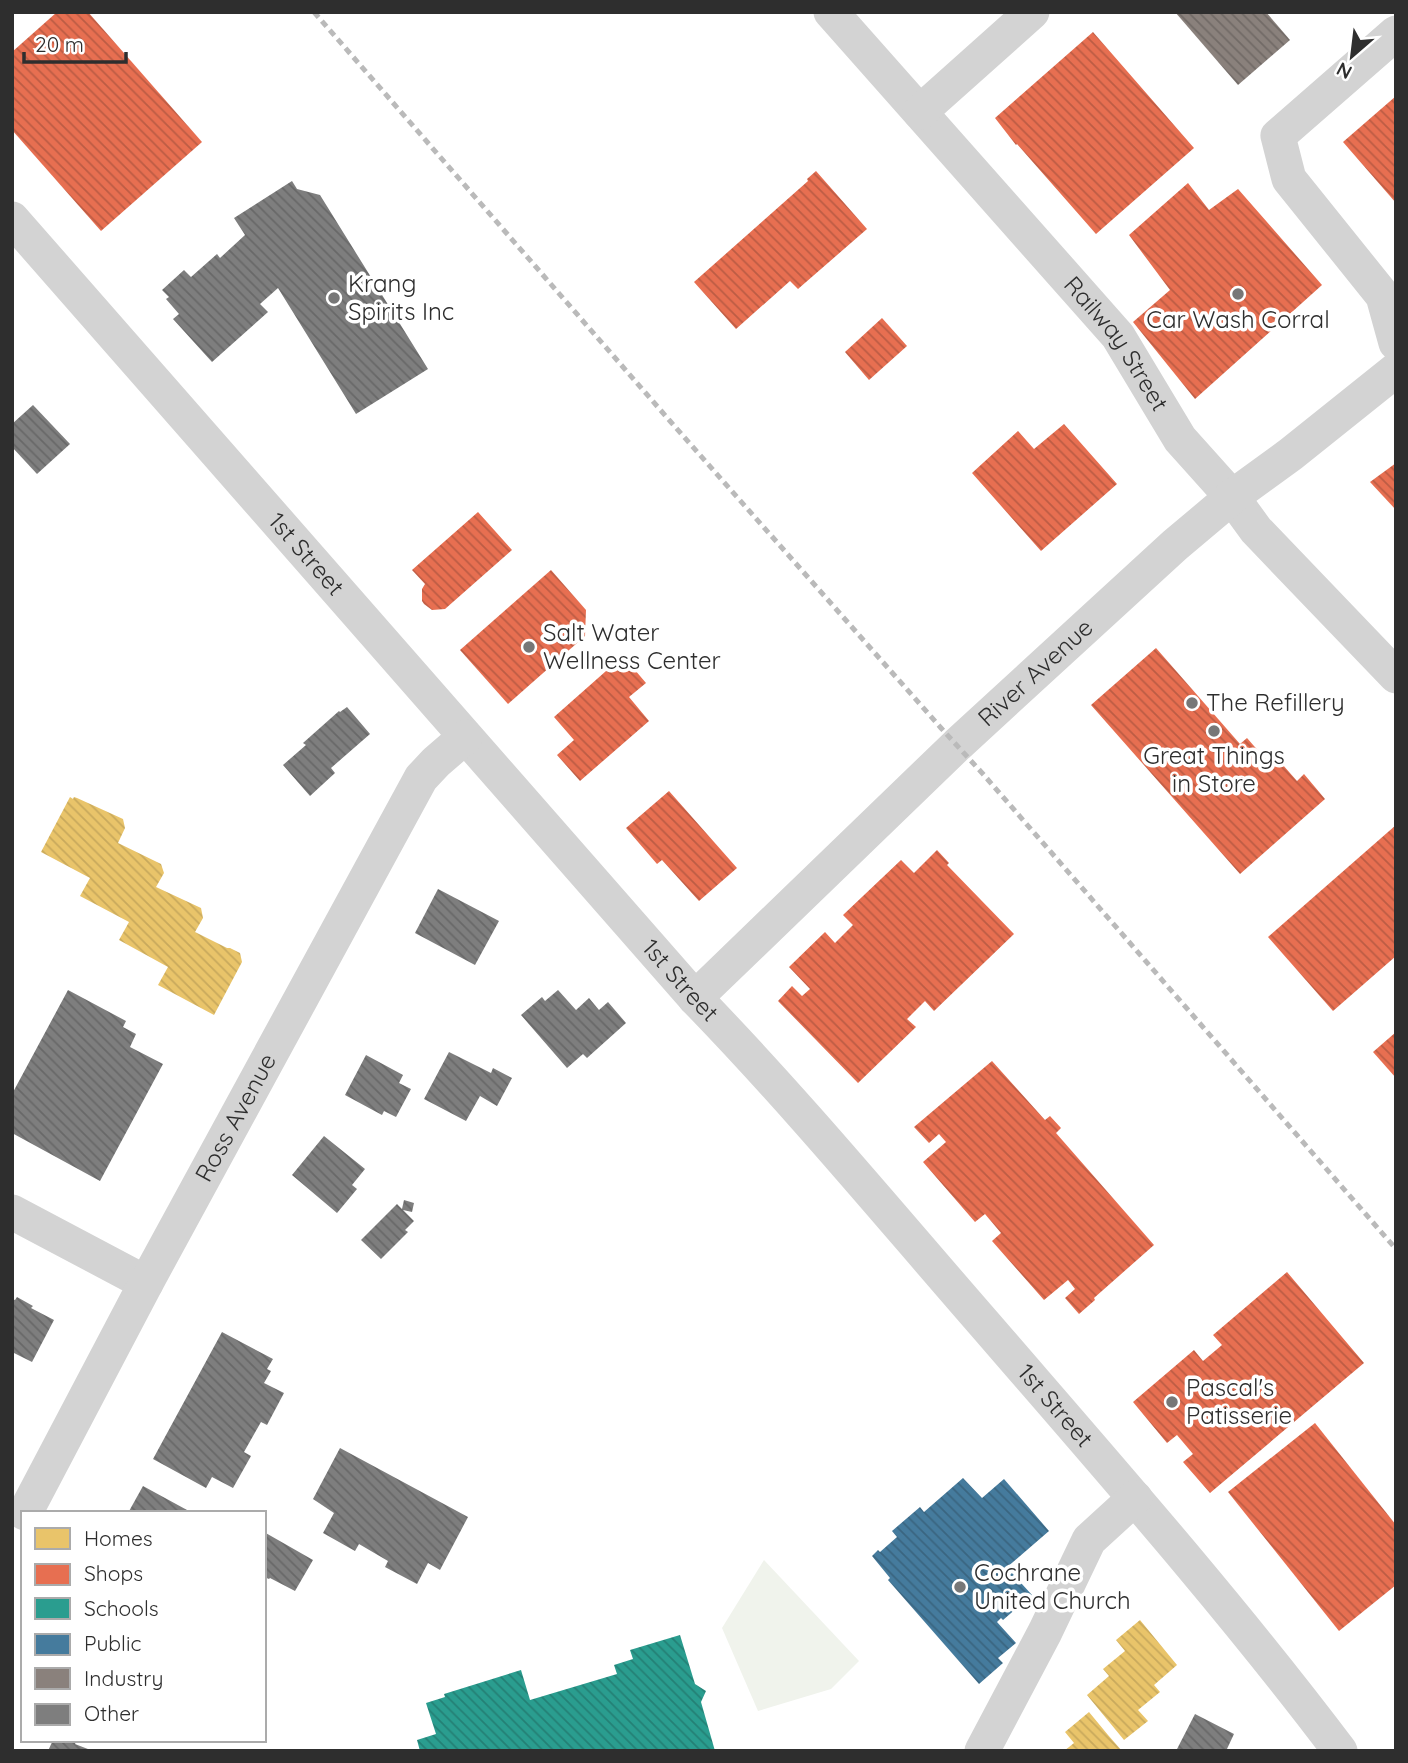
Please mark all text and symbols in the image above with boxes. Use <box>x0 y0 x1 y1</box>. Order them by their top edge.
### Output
scale bar <box>24 21 126 65</box>
north arrow <box>1317 21 1387 91</box>
text: 20 m <box>35 31 84 57</box>
text: N <box>1332 57 1356 85</box>
place label: Krang Spirits Inc <box>348 268 454 326</box>
street label: Railway Street <box>1058 270 1176 416</box>
marker: Car Wash Corral <box>1230 286 1246 302</box>
marker: Krang Spirits Inc <box>326 290 342 306</box>
place label: Car Wash Corral <box>1146 304 1330 334</box>
street label: 1st Street <box>262 506 351 601</box>
street label: River Avenue <box>971 612 1099 732</box>
place label: Salt Water Wellness Center <box>543 617 721 675</box>
marker: Salt Water Wellness Center <box>521 639 537 655</box>
place label: The Refillery <box>1206 687 1345 717</box>
marker: The Refillery <box>1184 695 1200 711</box>
marker: Great Things in Store <box>1206 723 1222 739</box>
place label: Great Things in Store <box>1143 740 1285 798</box>
street label: 1st Street <box>636 932 725 1027</box>
street label: Ross Avenue <box>188 1048 282 1187</box>
street label: 1st Street <box>1012 1357 1100 1453</box>
place label: Pascal's Patisserie <box>1186 1372 1292 1430</box>
marker: Pascal's Patisserie <box>1164 1394 1180 1410</box>
legend <box>21 1511 266 1742</box>
text: Homes <box>84 1525 153 1551</box>
place label: Cochrane United Church <box>974 1557 1131 1615</box>
text: Shops <box>84 1560 143 1586</box>
marker: Cochrane United Church <box>952 1579 968 1595</box>
text: Schools <box>84 1595 159 1621</box>
text: Public <box>84 1630 141 1656</box>
text: Industry <box>84 1665 163 1691</box>
text: Other <box>84 1700 139 1726</box>

